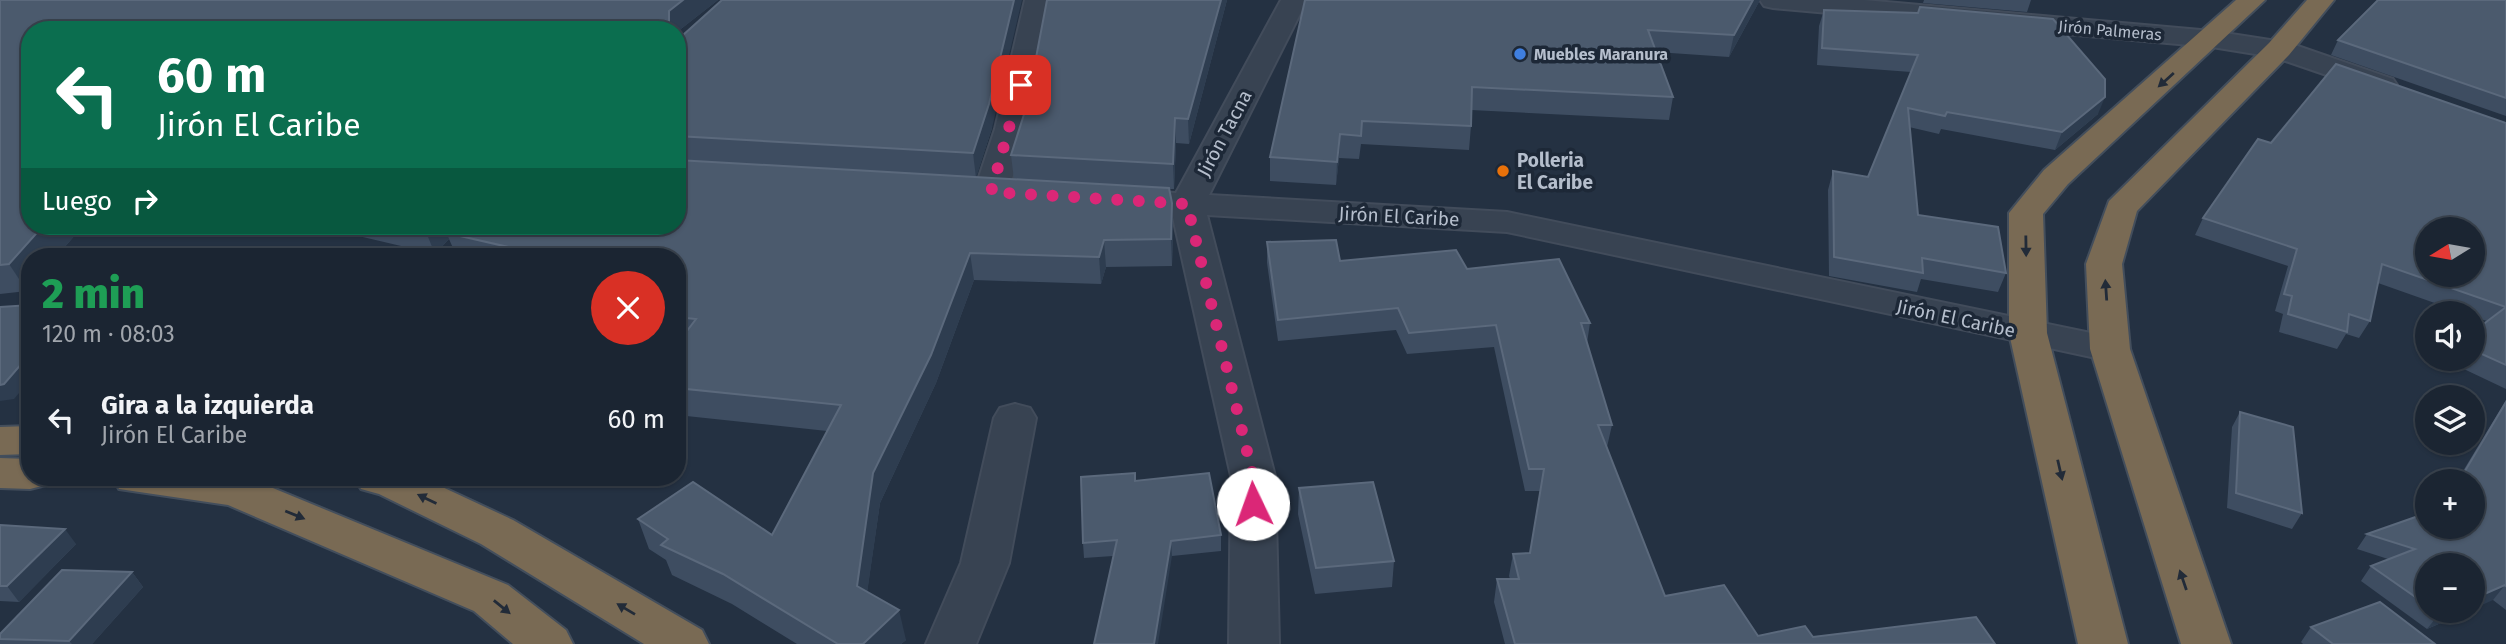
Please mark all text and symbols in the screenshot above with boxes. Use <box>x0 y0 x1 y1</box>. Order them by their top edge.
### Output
street label: Jirón Palmeras <box>2057 17 2162 44</box>
place label: Muebles Maranura <box>1534 45 1668 64</box>
text: 60 m <box>157 46 266 105</box>
marker: Muebles Maranura <box>1512 46 1528 62</box>
icon: left <box>42 49 133 140</box>
pin <box>991 55 1051 115</box>
icon: arrive <box>1002 66 1040 104</box>
one-way arrow <box>2158 71 2175 87</box>
street label: Jirón Tacna <box>1192 86 1257 181</box>
text: Jirón El Caribe <box>157 106 361 144</box>
place label: Polleria El Caribe <box>1517 149 1593 194</box>
marker: Polleria El Caribe <box>1495 163 1511 179</box>
icon: right <box>126 182 164 220</box>
text: Luego <box>42 186 112 217</box>
street label: Jirón El Caribe <box>1338 202 1460 231</box>
north arrow <box>2415 217 2485 287</box>
map controls <box>2415 217 2485 623</box>
one-way arrow <box>2021 236 2032 258</box>
text: 2 min <box>42 269 145 319</box>
button: close <box>591 271 665 345</box>
one-way arrow <box>2100 279 2111 301</box>
street label: Jirón El Caribe <box>1894 295 2017 342</box>
button: sound <box>2415 301 2485 371</box>
text: 120 m · 08:03 <box>42 320 175 348</box>
button: layers <box>2415 385 2485 455</box>
text: Gira a la izquierda <box>101 390 314 421</box>
icon: left <box>42 401 80 439</box>
text: 60 m <box>607 404 665 435</box>
text: Jirón El Caribe <box>101 421 247 449</box>
one-way arrow <box>2055 459 2066 481</box>
position arrow <box>1216 467 1290 541</box>
button: + <box>2415 469 2485 539</box>
one-way arrow <box>417 493 437 504</box>
one-way arrow <box>285 509 306 520</box>
button: − <box>2415 553 2485 623</box>
one-way arrow <box>2177 569 2188 590</box>
one-way arrow <box>494 599 511 614</box>
one-way arrow <box>616 603 635 615</box>

